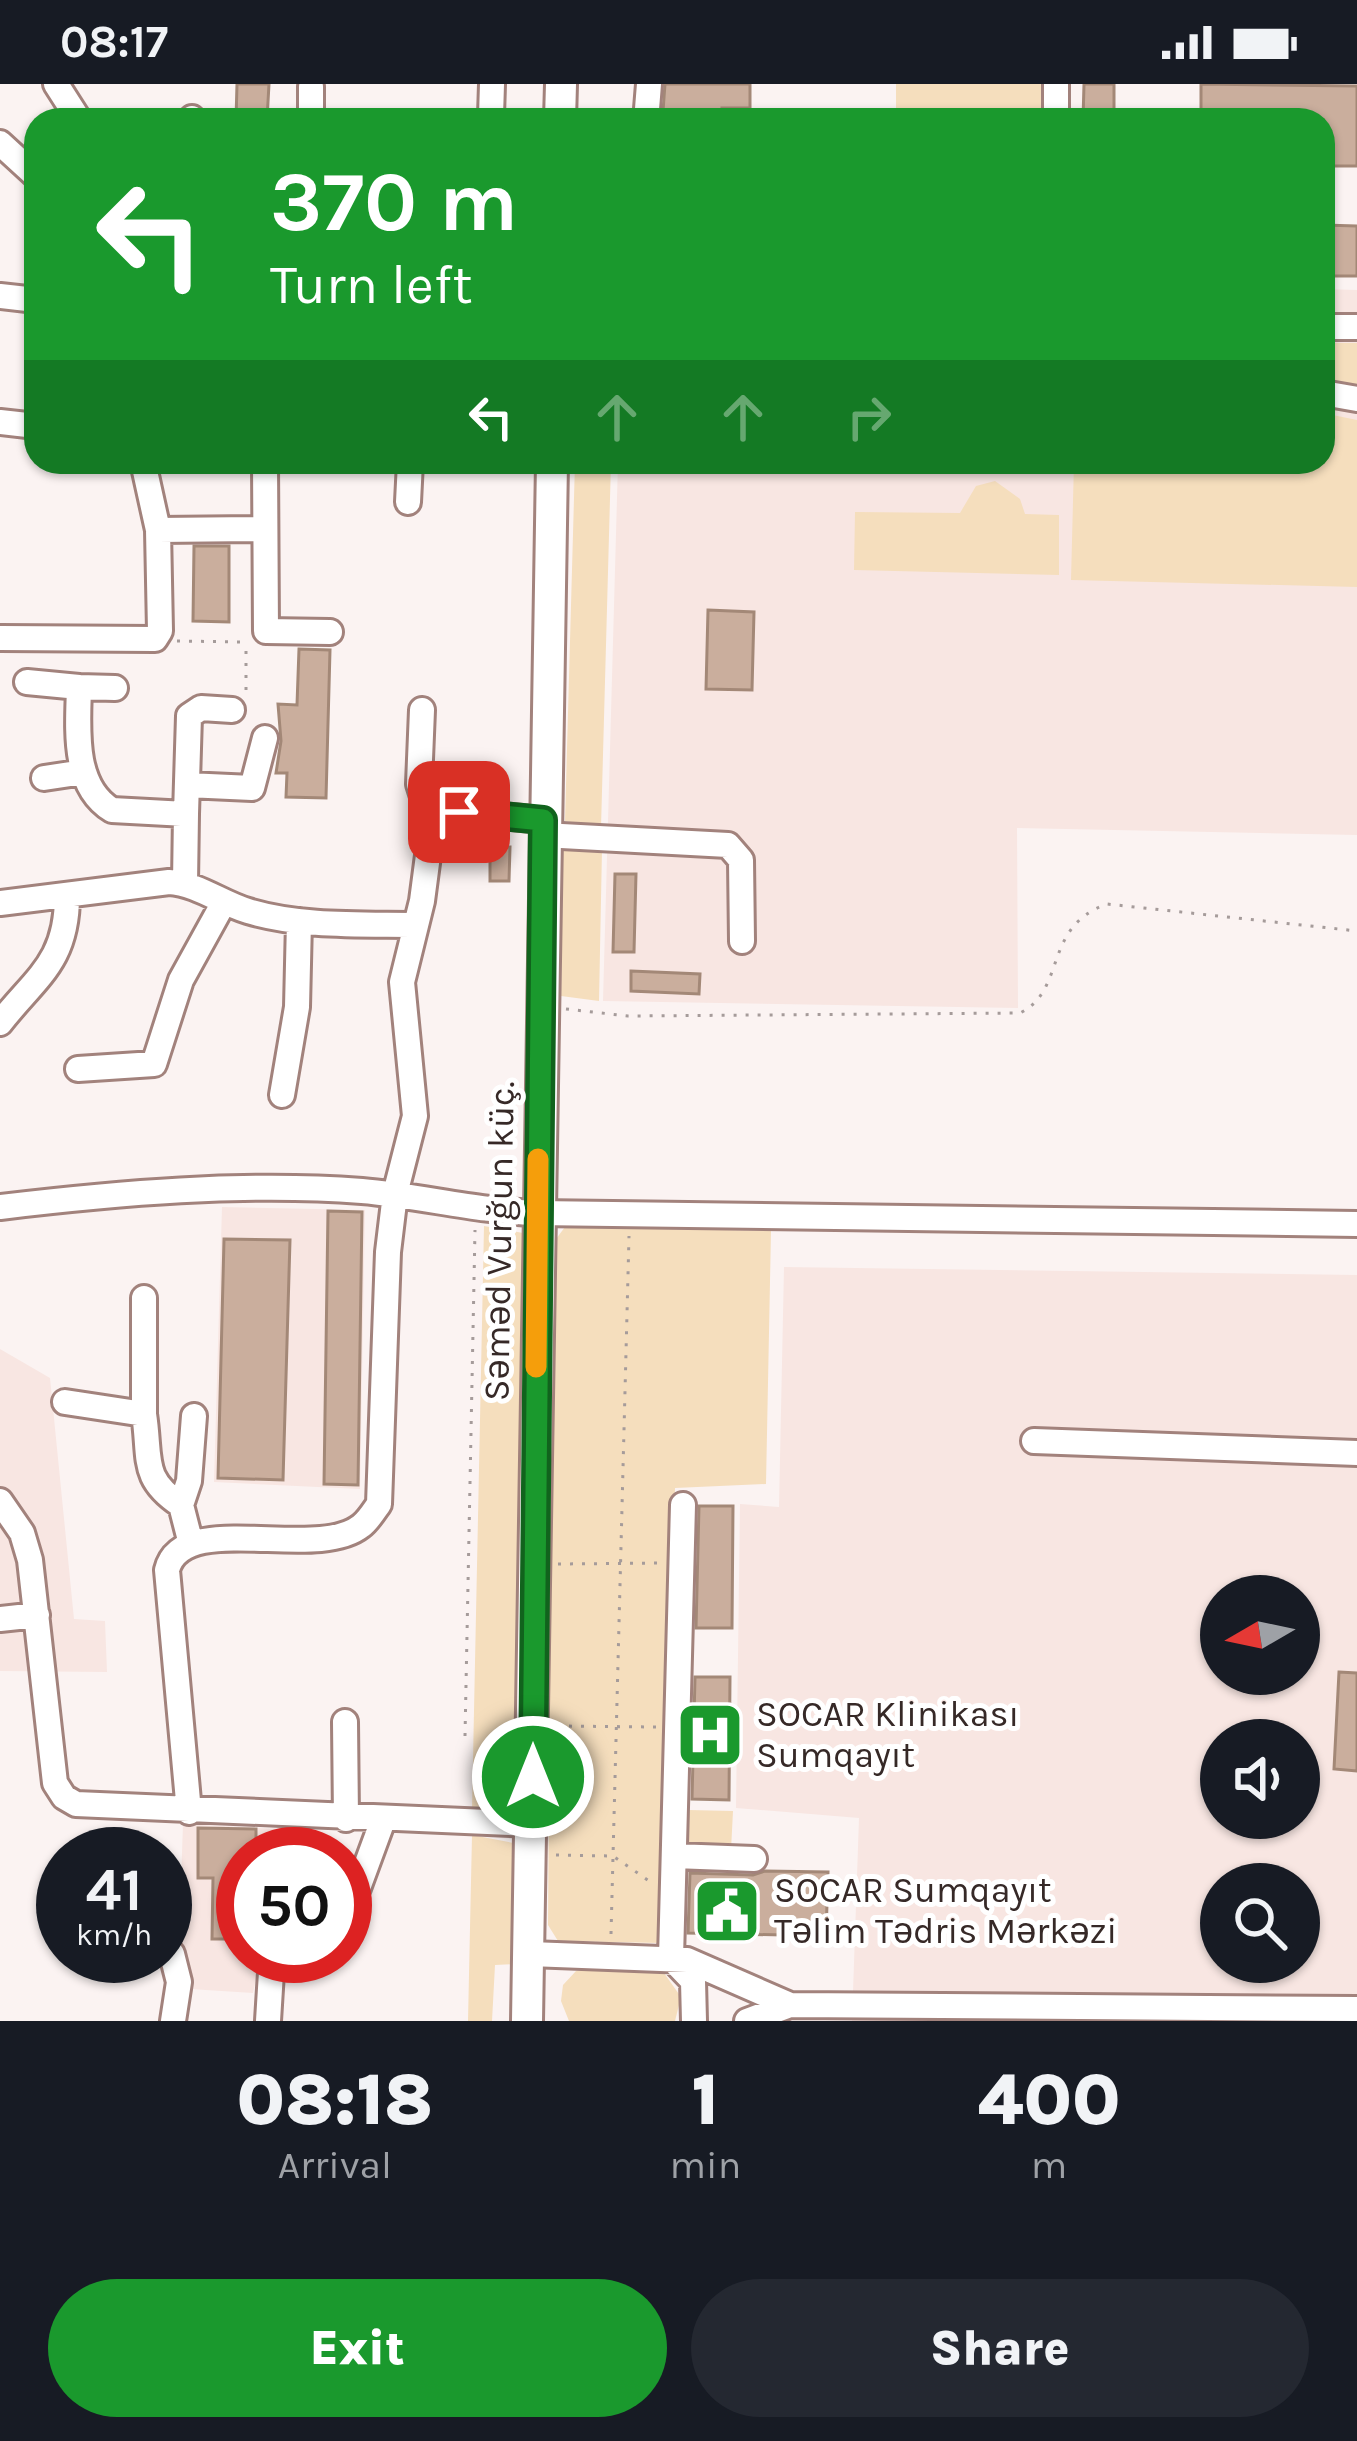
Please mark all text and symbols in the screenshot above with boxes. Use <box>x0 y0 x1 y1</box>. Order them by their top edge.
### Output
text: 08:17 <box>60 16 168 68</box>
text: 370 m <box>270 153 518 251</box>
icon: left <box>72 156 228 312</box>
text: Turn left <box>270 253 473 317</box>
icon: left <box>458 384 524 450</box>
icon: ahead <box>584 384 650 450</box>
icon: ahead <box>710 384 776 450</box>
icon: right <box>836 384 902 450</box>
pin <box>408 761 510 863</box>
icon: arrive <box>426 779 492 845</box>
street label: Səməd Vurğun küç. <box>475 1081 523 1401</box>
north arrow <box>1200 1575 1320 1695</box>
map controls <box>1200 1575 1320 1983</box>
place label: SOCAR Klinikası Sumqayıt <box>756 1693 1019 1776</box>
hospital icon: SOCAR Klinikası Sumqayıt <box>675 1700 745 1770</box>
position arrow <box>470 1714 596 1840</box>
button: sound <box>1200 1719 1320 1839</box>
speed limit sign: 50 <box>216 1827 372 1983</box>
text: 41 <box>85 1855 143 1925</box>
button: search <box>1200 1863 1320 1983</box>
place label: SOCAR Sumqayıt Təlim Tədris Mərkəzi <box>774 1869 1117 1952</box>
public building icon: SOCAR Sumqayıt Təlim Tədris Mərkəzi <box>692 1876 762 1946</box>
text: km/h <box>76 1917 152 1953</box>
text: 08:18 <box>237 2058 433 2142</box>
text: 1 <box>692 2058 719 2142</box>
text: 400 <box>978 2058 1120 2142</box>
text: Arrival <box>278 2142 392 2188</box>
text: min <box>670 2142 741 2188</box>
text: m <box>1031 2142 1067 2188</box>
button: Exit <box>48 2279 667 2417</box>
button: Share <box>691 2279 1309 2417</box>

